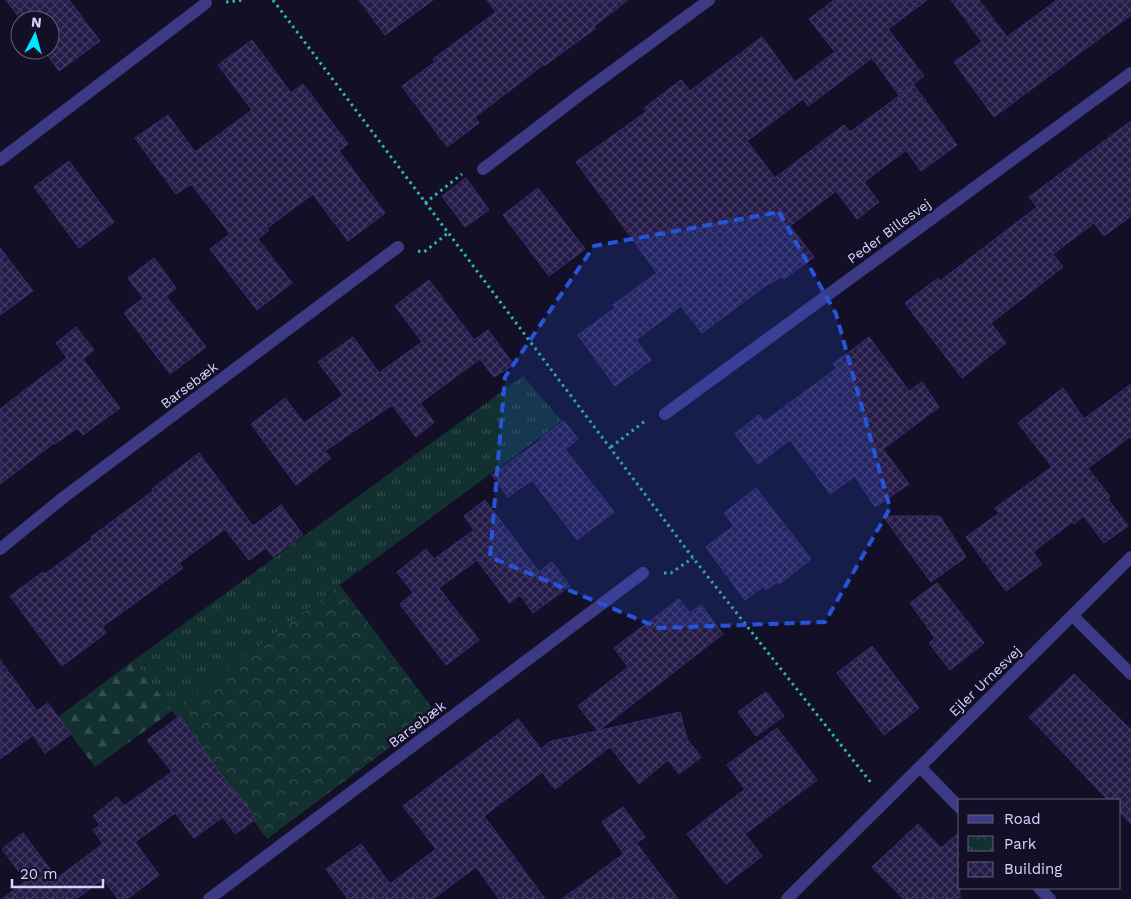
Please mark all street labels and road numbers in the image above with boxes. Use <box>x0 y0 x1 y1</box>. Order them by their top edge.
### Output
street label: Peder Billesvej <box>844 195 934 267</box>
street label: Barsebæk <box>157 358 221 412</box>
street label: Ejler Urnesvej <box>946 643 1024 719</box>
street label: Barsebæk <box>385 697 449 751</box>

